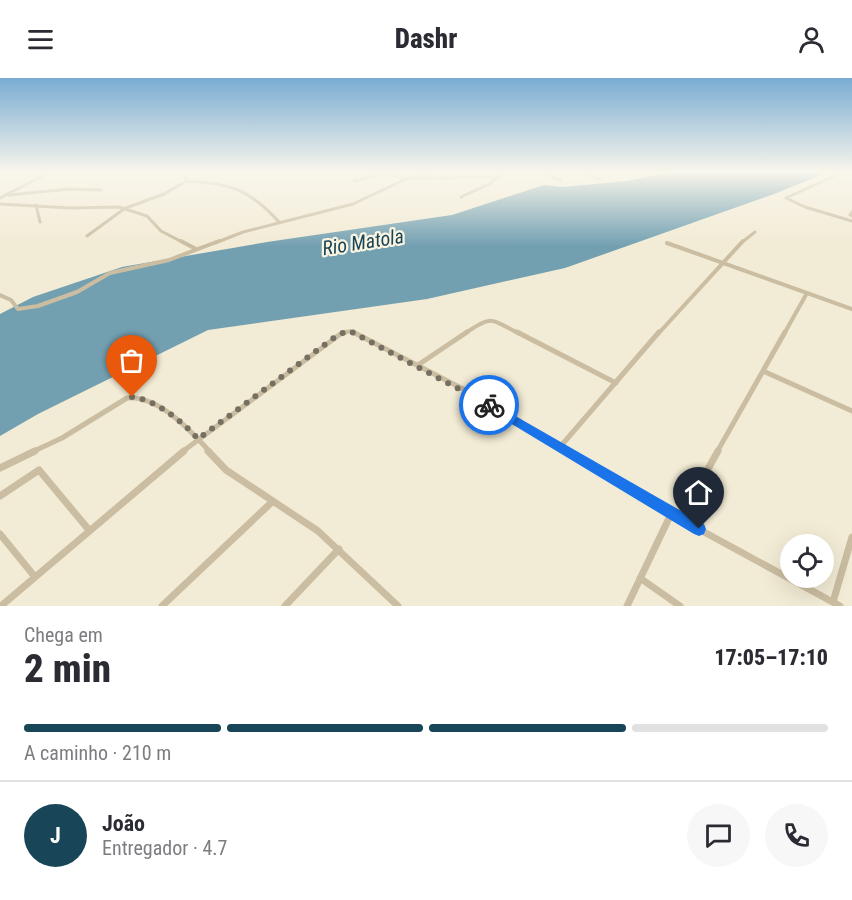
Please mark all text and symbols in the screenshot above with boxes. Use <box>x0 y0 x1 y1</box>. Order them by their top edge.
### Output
icon: menu <box>24 23 57 56</box>
text: Dashr <box>395 23 457 55</box>
icon: person <box>795 23 828 56</box>
water label: Rio Matola <box>321 224 405 260</box>
pin <box>106 335 157 397</box>
icon: bag <box>115 344 148 377</box>
courier <box>459 375 519 435</box>
icon: bike <box>473 389 506 422</box>
pin <box>673 467 724 529</box>
icon: home <box>682 476 715 509</box>
map controls <box>780 534 834 588</box>
button: locate <box>780 534 834 588</box>
text: Chega em <box>24 623 103 647</box>
text: 17:05–17:10 <box>714 645 828 670</box>
text: 2 min <box>24 646 111 692</box>
text: A caminho · 210 m <box>24 741 171 765</box>
button: chat <box>687 804 750 867</box>
button: phone <box>765 804 828 867</box>
text: João <box>102 811 145 836</box>
text: J <box>50 823 61 848</box>
text: Entregador · 4.7 <box>102 836 227 860</box>

